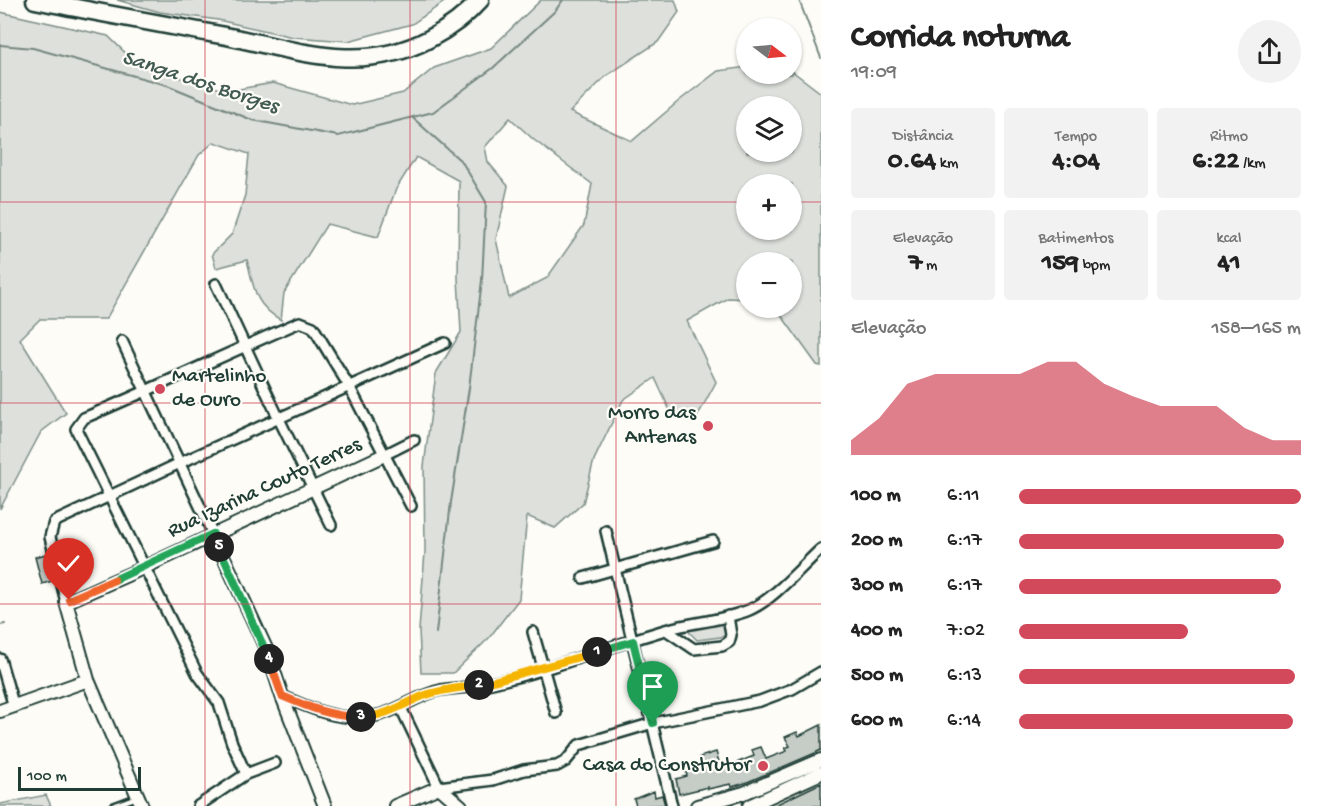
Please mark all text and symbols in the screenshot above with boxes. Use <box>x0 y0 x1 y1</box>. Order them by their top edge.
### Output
north arrow <box>736 18 802 84</box>
map controls <box>736 18 802 318</box>
text: Corrida noturna <box>851 20 1069 58</box>
button: share <box>1238 20 1301 83</box>
water label: Sanga dos Borges <box>119 45 283 121</box>
text: 19:09 <box>851 62 897 85</box>
button: layers <box>736 96 802 162</box>
text: Distância <box>893 128 953 147</box>
text: Tempo <box>1055 128 1097 147</box>
text: Ritmo <box>1210 128 1248 147</box>
text: 0.64 <box>888 147 936 178</box>
text: 4:04 <box>1052 147 1100 178</box>
text: 6:22 <box>1193 147 1239 178</box>
text: km <box>936 155 958 174</box>
text: /km <box>1239 155 1265 174</box>
button: + <box>736 174 802 240</box>
text: Elevação <box>893 230 953 249</box>
text: Batimentos <box>1038 230 1114 249</box>
text: kcal <box>1217 230 1241 249</box>
text: 7 <box>909 249 922 280</box>
text: 159 <box>1042 249 1079 280</box>
text: 41 <box>1218 249 1240 280</box>
button: − <box>736 252 802 318</box>
text: m <box>922 257 937 276</box>
text: bpm <box>1079 257 1110 276</box>
text: Elevação <box>851 318 926 341</box>
text: 158–165 m <box>1212 318 1301 341</box>
place label: Martelinho de Ouro <box>172 365 267 414</box>
marker: Martelinho de Ouro <box>153 382 167 396</box>
place label: Morro das Antenas <box>608 402 697 451</box>
marker: Morro das Antenas <box>701 419 715 433</box>
street label: Rua Izarina Couto Terres <box>164 433 367 545</box>
text: 100 m <box>851 485 901 508</box>
text: 6:11 <box>947 485 980 508</box>
text: 200 m <box>851 530 902 553</box>
text: 6:17 <box>947 530 982 553</box>
pin: 5 <box>204 532 234 562</box>
text: 5 <box>215 537 223 556</box>
pin <box>43 538 94 600</box>
icon: check <box>52 547 85 580</box>
text: 300 m <box>851 575 903 598</box>
text: 6:17 <box>947 575 982 598</box>
text: 400 m <box>851 620 902 643</box>
text: 7:02 <box>947 620 985 643</box>
pin: 1 <box>582 637 612 667</box>
text: 1 <box>594 642 600 661</box>
pin: 4 <box>254 644 284 674</box>
text: 4 <box>265 649 273 668</box>
pin <box>627 661 678 723</box>
text: 500 m <box>851 665 903 688</box>
text: 6:13 <box>947 665 982 688</box>
pin: 2 <box>464 670 494 700</box>
icon: arrive <box>636 670 669 703</box>
text: 2 <box>475 675 483 694</box>
pin: 3 <box>346 702 376 732</box>
text: 3 <box>357 707 365 726</box>
text: 600 m <box>851 710 903 733</box>
text: 6:14 <box>947 710 981 733</box>
place label: Casa do Construtor <box>583 754 753 779</box>
marker: Casa do Construtor <box>756 759 770 773</box>
scale bar <box>18 764 141 792</box>
text: 100 m <box>27 768 67 787</box>

